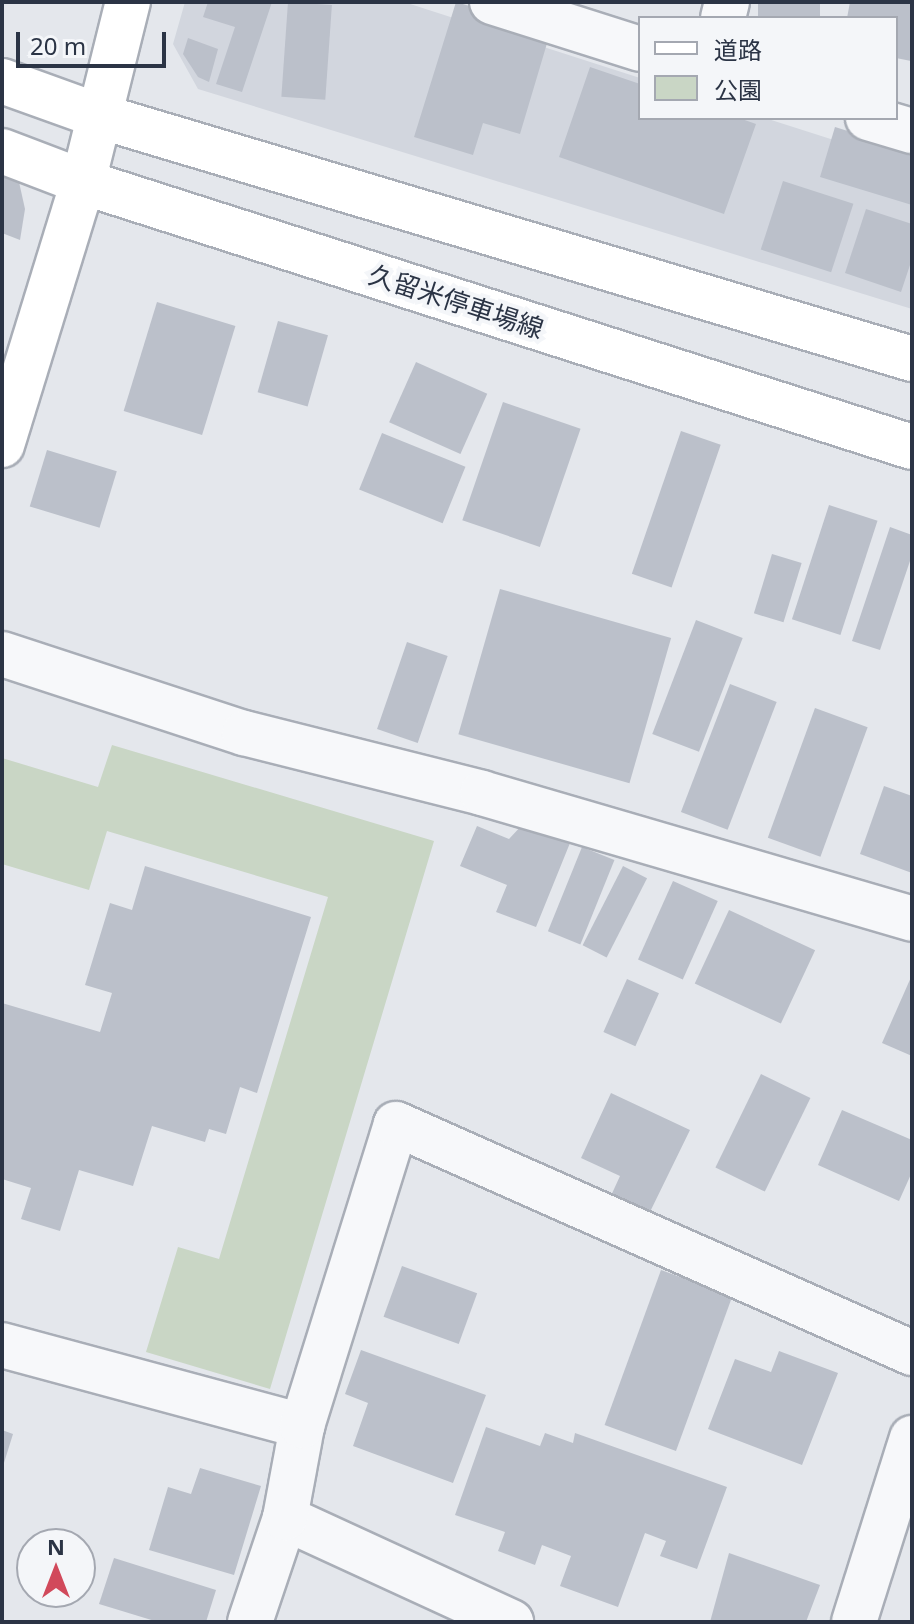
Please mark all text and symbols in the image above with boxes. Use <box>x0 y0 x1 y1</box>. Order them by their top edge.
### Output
scale bar <box>20 16 170 66</box>
legend <box>638 16 898 120</box>
text: 20 m <box>30 29 86 62</box>
text: 道路 <box>714 33 762 66</box>
text: 公園 <box>714 73 762 106</box>
street label: 久留米停車場線 <box>365 259 547 345</box>
north arrow <box>16 1528 96 1608</box>
text: N <box>47 1531 65 1561</box>

